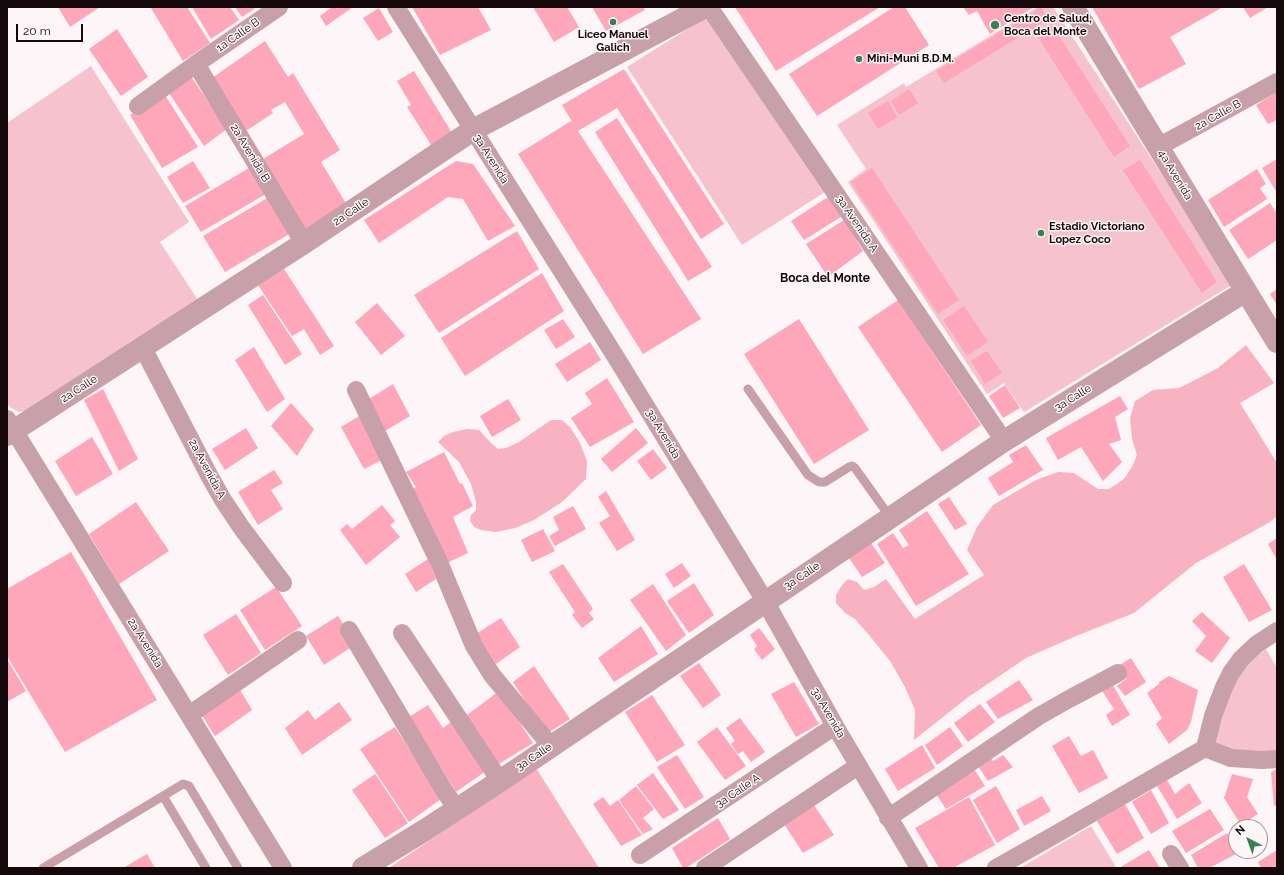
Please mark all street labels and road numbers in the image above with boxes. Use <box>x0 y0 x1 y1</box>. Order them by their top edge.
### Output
street label: 1a Calle B <box>214 15 262 55</box>
street label: 2a Calle B <box>1193 97 1243 133</box>
street label: 2a Avenida B <box>227 122 273 184</box>
street label: 3a Avenida <box>471 132 511 186</box>
street label: 4a Avenida <box>1155 148 1195 202</box>
street label: 3a Avenida A <box>833 193 881 255</box>
street label: 2a Calle <box>331 195 371 229</box>
street label: 2a Calle <box>58 372 100 406</box>
street label: 3a Calle <box>1052 382 1094 414</box>
street label: 3a Avenida <box>643 407 683 461</box>
street label: 2a Avenida A <box>186 437 228 501</box>
street label: 3a Calle <box>781 559 823 593</box>
street label: 2a Avenida <box>125 616 165 670</box>
street label: 3a Avenida <box>808 686 848 740</box>
street label: 3a Calle <box>513 740 555 774</box>
street label: 3a Calle A <box>713 771 763 811</box>

